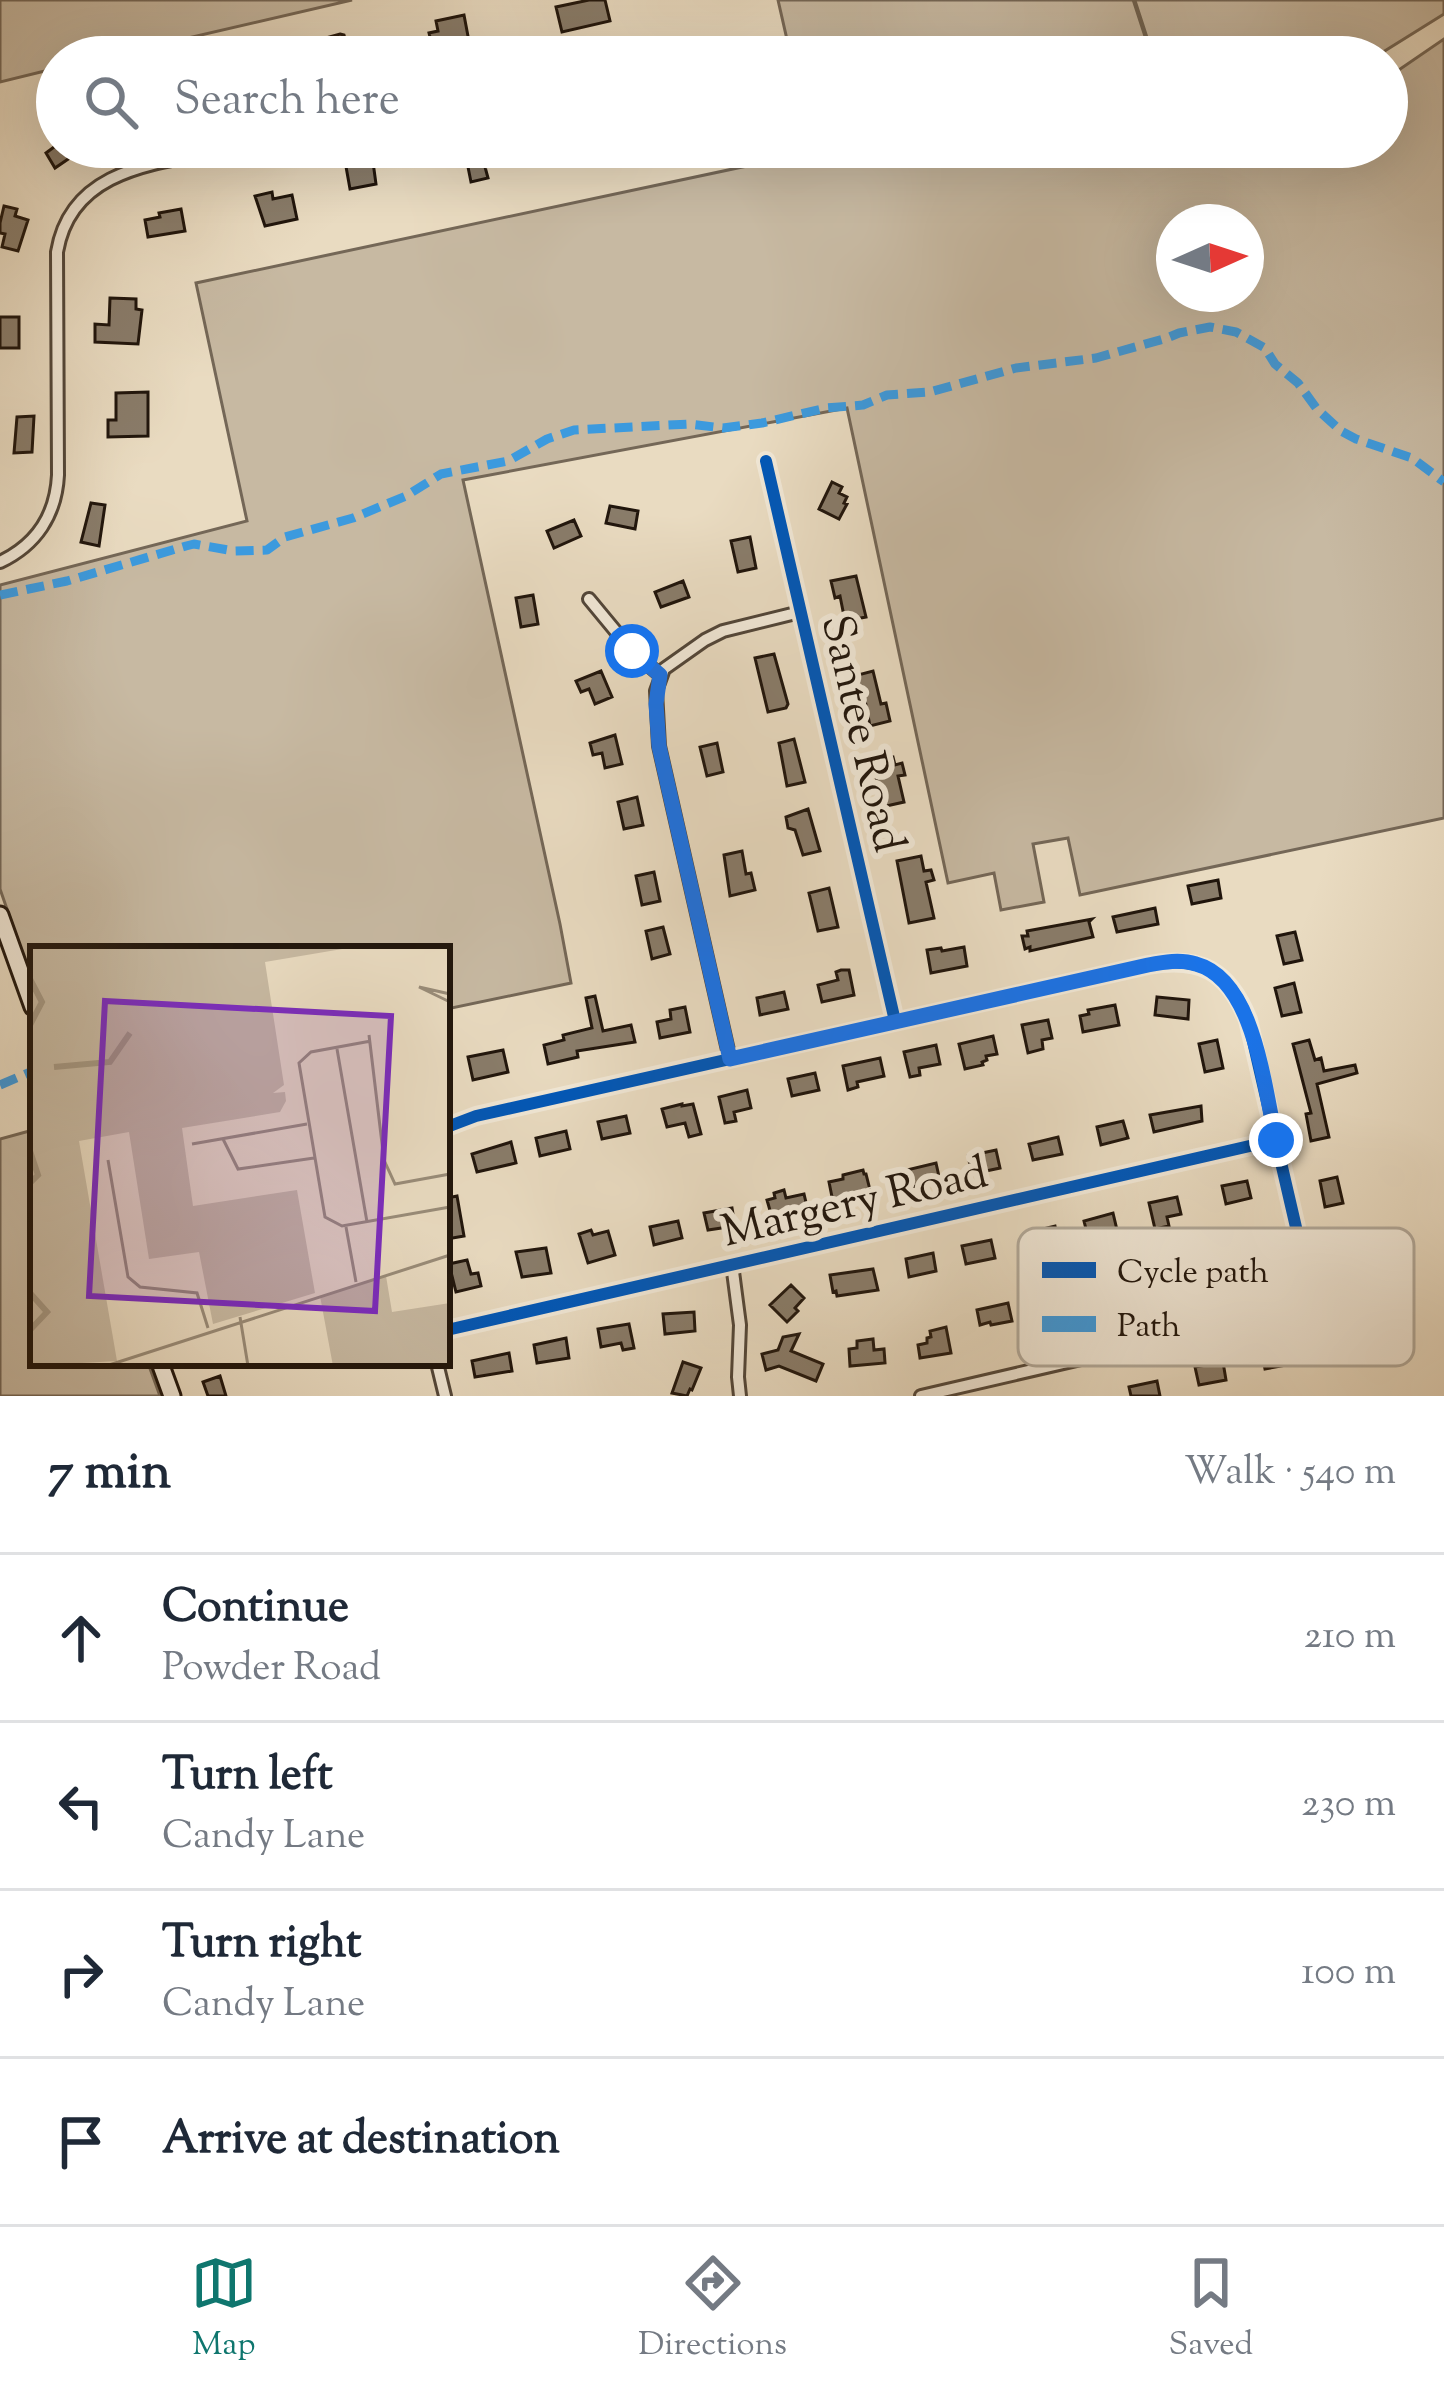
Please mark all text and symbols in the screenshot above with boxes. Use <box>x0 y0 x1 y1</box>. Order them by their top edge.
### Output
search box <box>36 36 1408 168</box>
icon: search <box>78 69 144 135</box>
text: Search here <box>174 70 400 135</box>
north arrow <box>1156 204 1264 312</box>
street label: Santee Road <box>801 609 919 859</box>
route start <box>605 624 659 678</box>
inset map <box>30 946 450 1366</box>
route end <box>1249 1113 1303 1167</box>
street label: Margery Road <box>716 1143 995 1268</box>
legend <box>1018 1228 1414 1366</box>
text: Cycle path <box>1117 1250 1269 1298</box>
text: Path <box>1117 1304 1181 1352</box>
text: 7 min <box>48 1438 171 1511</box>
text: Walk · 540 m <box>1184 1446 1396 1502</box>
text: Continue <box>162 1577 349 1642</box>
icon: ahead <box>48 1605 114 1671</box>
text: 210 m <box>1304 1610 1396 1666</box>
text: Powder Road <box>162 1642 381 1698</box>
text: Turn left <box>162 1745 333 1810</box>
icon: left <box>48 1773 114 1839</box>
text: 230 m <box>1301 1778 1396 1834</box>
text: Candy Lane <box>162 1810 365 1866</box>
text: Turn right <box>162 1913 361 1978</box>
icon: right <box>48 1941 114 2007</box>
text: 100 m <box>1301 1946 1396 2002</box>
text: Candy Lane <box>162 1978 365 2034</box>
icon: arrive <box>48 2109 114 2175</box>
text: Arrive at destination <box>162 2109 560 2174</box>
tab: Map <box>191 2250 257 2370</box>
tab: Directions <box>638 2250 787 2370</box>
tab: Saved <box>1169 2250 1253 2370</box>

